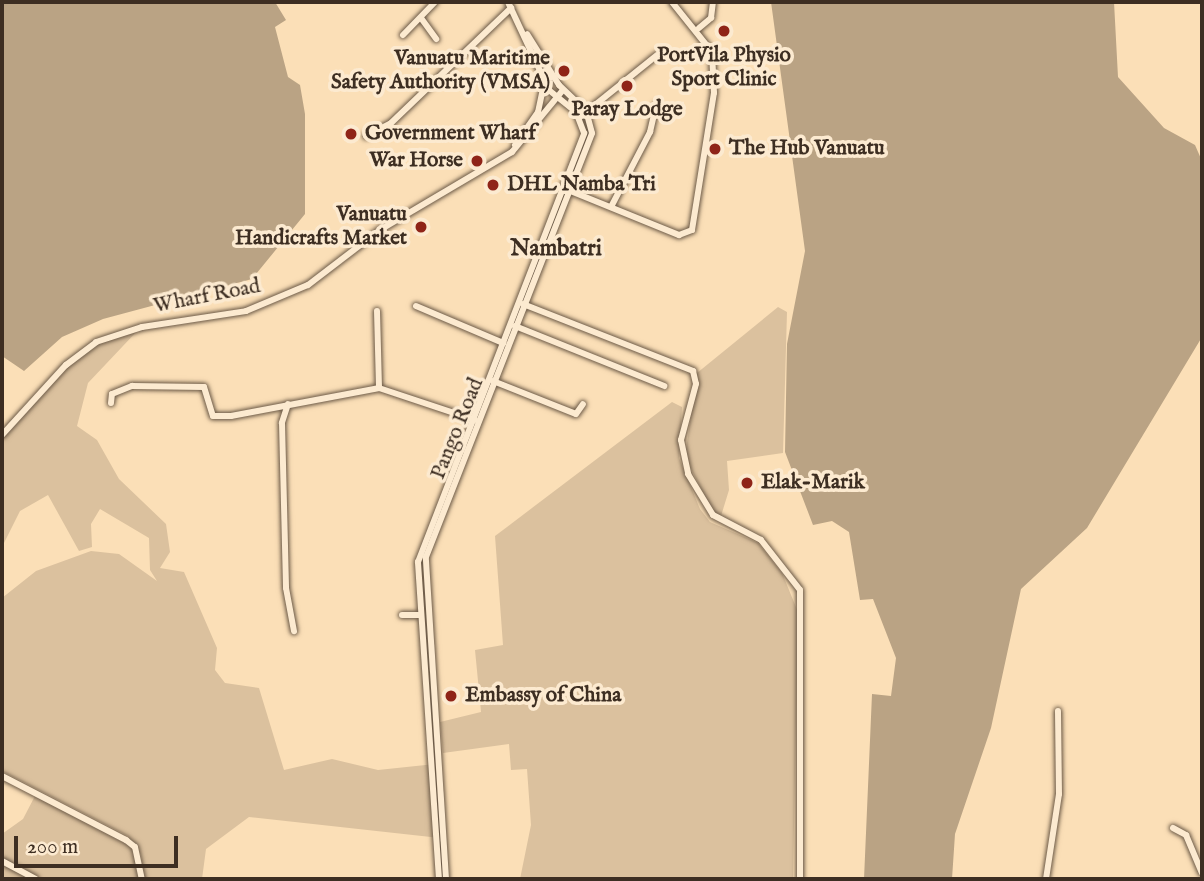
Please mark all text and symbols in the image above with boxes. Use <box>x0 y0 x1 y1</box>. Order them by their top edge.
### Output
marker: PortVila Physio Sport Clinic <box>714 21 734 41</box>
place label: PortVila Physio Sport Clinic <box>657 43 791 93</box>
place label: Vanuatu Maritime Safety Authority (VMSA) <box>331 46 550 96</box>
marker: Vanuatu Maritime Safety Authority (VMSA) <box>556 63 572 79</box>
marker: Paray Lodge <box>619 78 635 94</box>
place label: Paray Lodge <box>571 97 683 123</box>
place label: Government Wharf <box>365 121 536 147</box>
marker: Government Wharf <box>343 126 359 142</box>
place label: The Hub Vanuatu <box>729 136 885 162</box>
marker: The Hub Vanuatu <box>707 141 723 157</box>
place label: War Horse <box>369 148 463 174</box>
marker: War Horse <box>469 153 485 169</box>
place label: DHL Namba Tri <box>507 172 656 198</box>
marker: DHL Namba Tri <box>485 177 501 193</box>
place label: Vanuatu Handicrafts Market <box>235 202 407 252</box>
marker: Vanuatu Handicrafts Market <box>413 219 429 235</box>
district label: Nambatri <box>510 235 602 263</box>
street label: Wharf Road <box>151 274 263 320</box>
street label: Pango Road <box>426 375 490 483</box>
place label: Elak-Marik <box>761 470 865 496</box>
marker: Elak-Marik <box>739 475 755 491</box>
place label: Embassy of China <box>465 683 621 709</box>
marker: Embassy of China <box>443 688 459 704</box>
scale bar <box>18 822 182 866</box>
text: 200 m <box>27 834 78 861</box>

